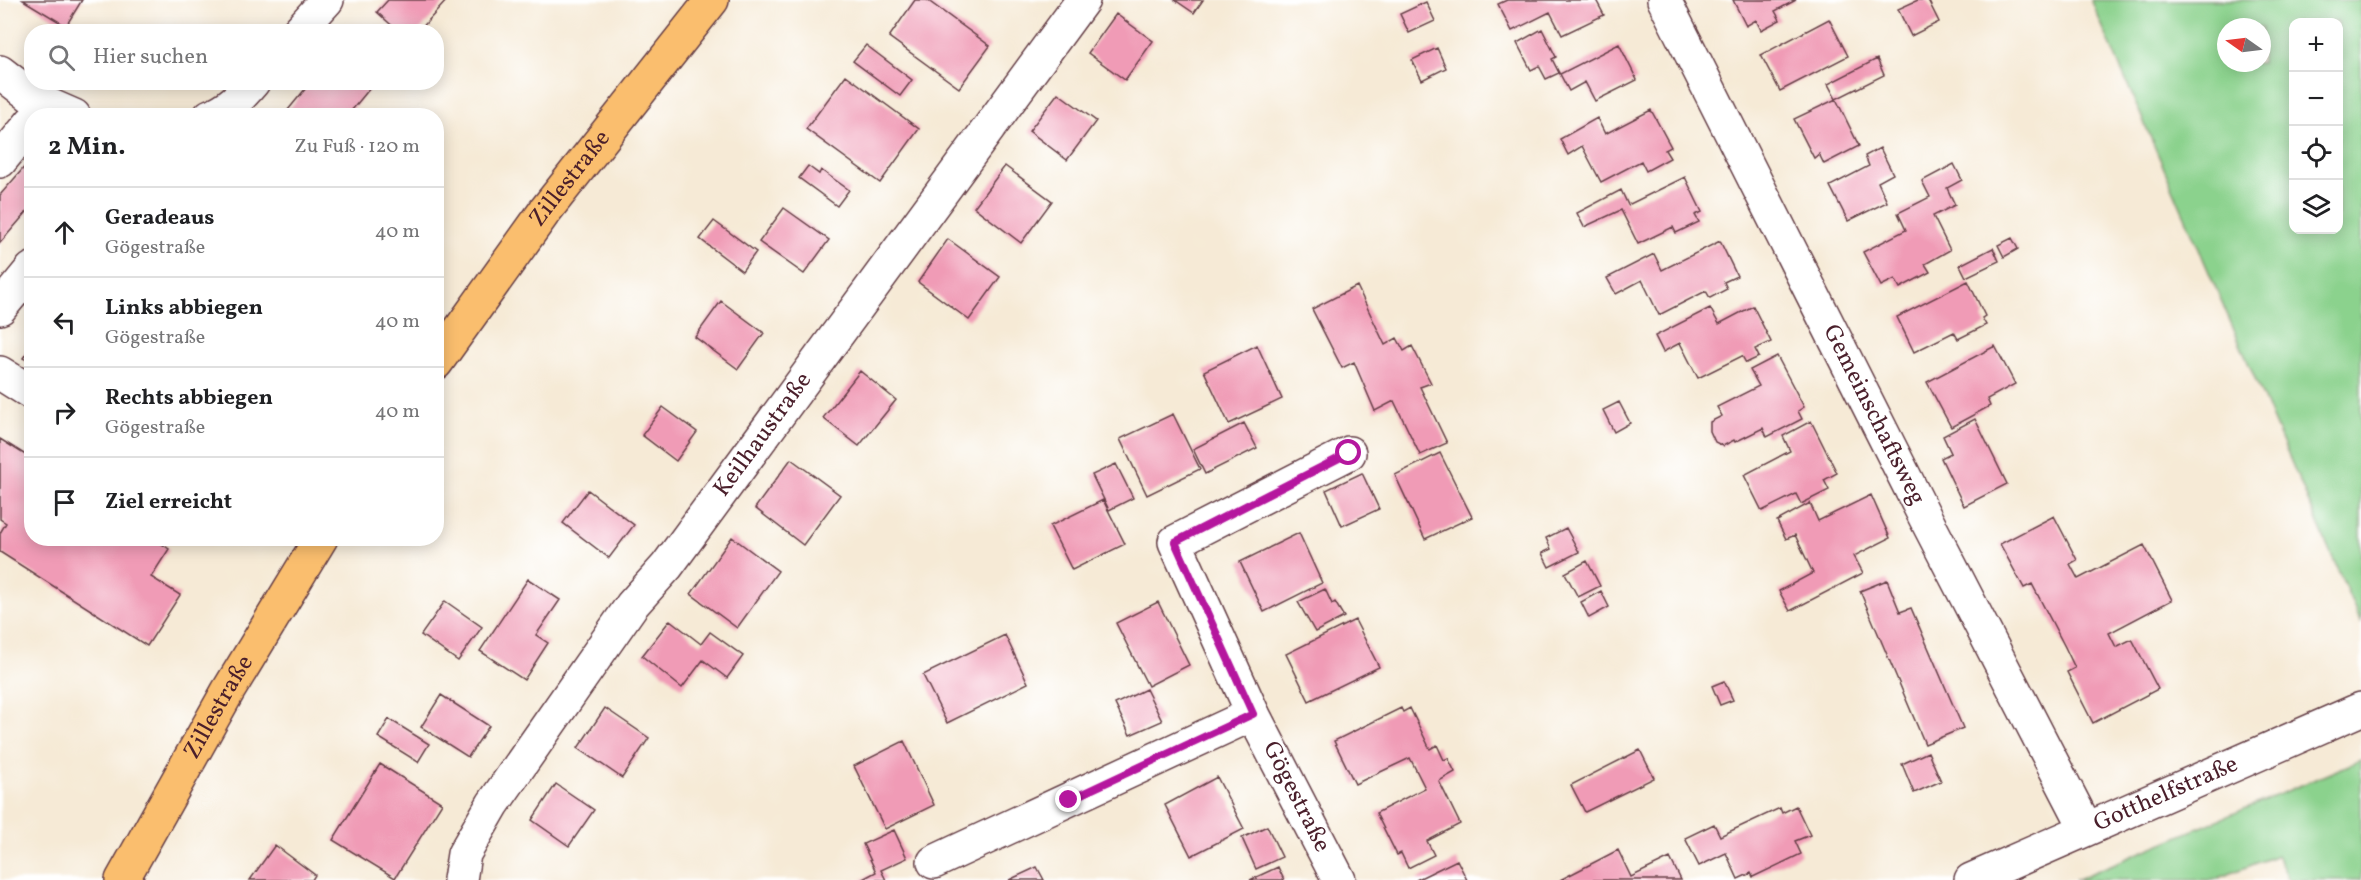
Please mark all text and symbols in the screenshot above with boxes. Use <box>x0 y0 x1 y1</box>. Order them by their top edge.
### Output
north arrow <box>2217 18 2271 72</box>
map controls <box>2289 18 2343 234</box>
button: + <box>2289 18 2343 72</box>
search box <box>24 24 444 90</box>
icon: search <box>45 41 78 74</box>
text: Hier suchen <box>93 42 208 73</box>
button: − <box>2289 72 2343 126</box>
street label: Zillestraße <box>522 123 619 234</box>
button: locate <box>2289 126 2343 180</box>
text: 2 Min. <box>48 129 126 165</box>
text: Zu Fuß · 120 m <box>294 133 420 161</box>
button: layers <box>2289 180 2343 234</box>
text: Geradeaus <box>105 203 215 234</box>
icon: ahead <box>48 216 81 249</box>
text: 40 m <box>375 218 420 246</box>
text: Gögestraße <box>105 234 205 262</box>
text: Links abbiegen <box>105 293 263 324</box>
icon: left <box>48 306 81 339</box>
text: 40 m <box>375 308 420 336</box>
street label: Gemeinschaftsweg <box>1814 319 1933 511</box>
text: Gögestraße <box>105 324 205 352</box>
street label: Keilhaustraße <box>706 365 821 504</box>
text: Rechts abbiegen <box>105 383 273 414</box>
icon: right <box>48 396 81 429</box>
text: 40 m <box>375 398 420 426</box>
text: Gögestraße <box>105 414 205 442</box>
route start <box>1335 439 1361 465</box>
icon: arrive <box>48 486 81 519</box>
text: Ziel erreicht <box>105 487 232 518</box>
street label: Zillestraße <box>176 649 263 766</box>
street label: Gögestraße <box>1254 736 1338 858</box>
street label: Gotthelfstraße <box>2088 748 2244 841</box>
route end <box>1055 786 1081 812</box>

